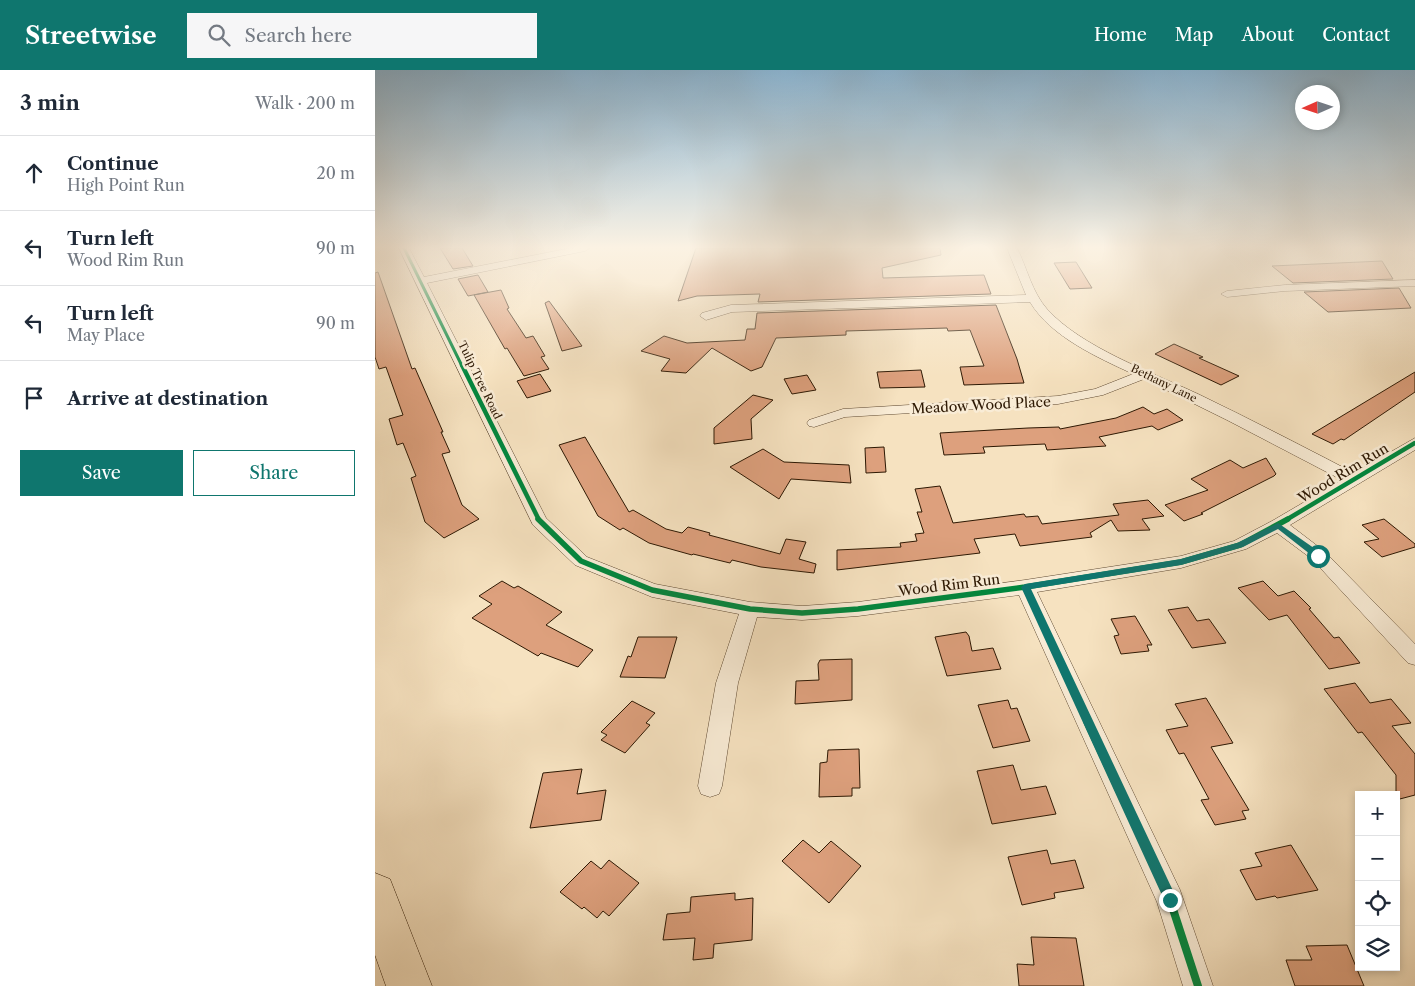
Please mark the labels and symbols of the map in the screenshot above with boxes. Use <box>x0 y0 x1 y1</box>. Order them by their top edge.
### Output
north arrow <box>1295 85 1340 130</box>
street label: Tulip Tree Road <box>455 339 505 422</box>
street label: Bethany Lane <box>1129 361 1199 405</box>
street label: Meadow Wood Place <box>911 392 1051 418</box>
street label: Wood Rim Run <box>1294 439 1392 508</box>
route start <box>1307 545 1330 568</box>
street label: Wood Rim Run <box>896 570 1001 600</box>
route end <box>1159 889 1182 912</box>

